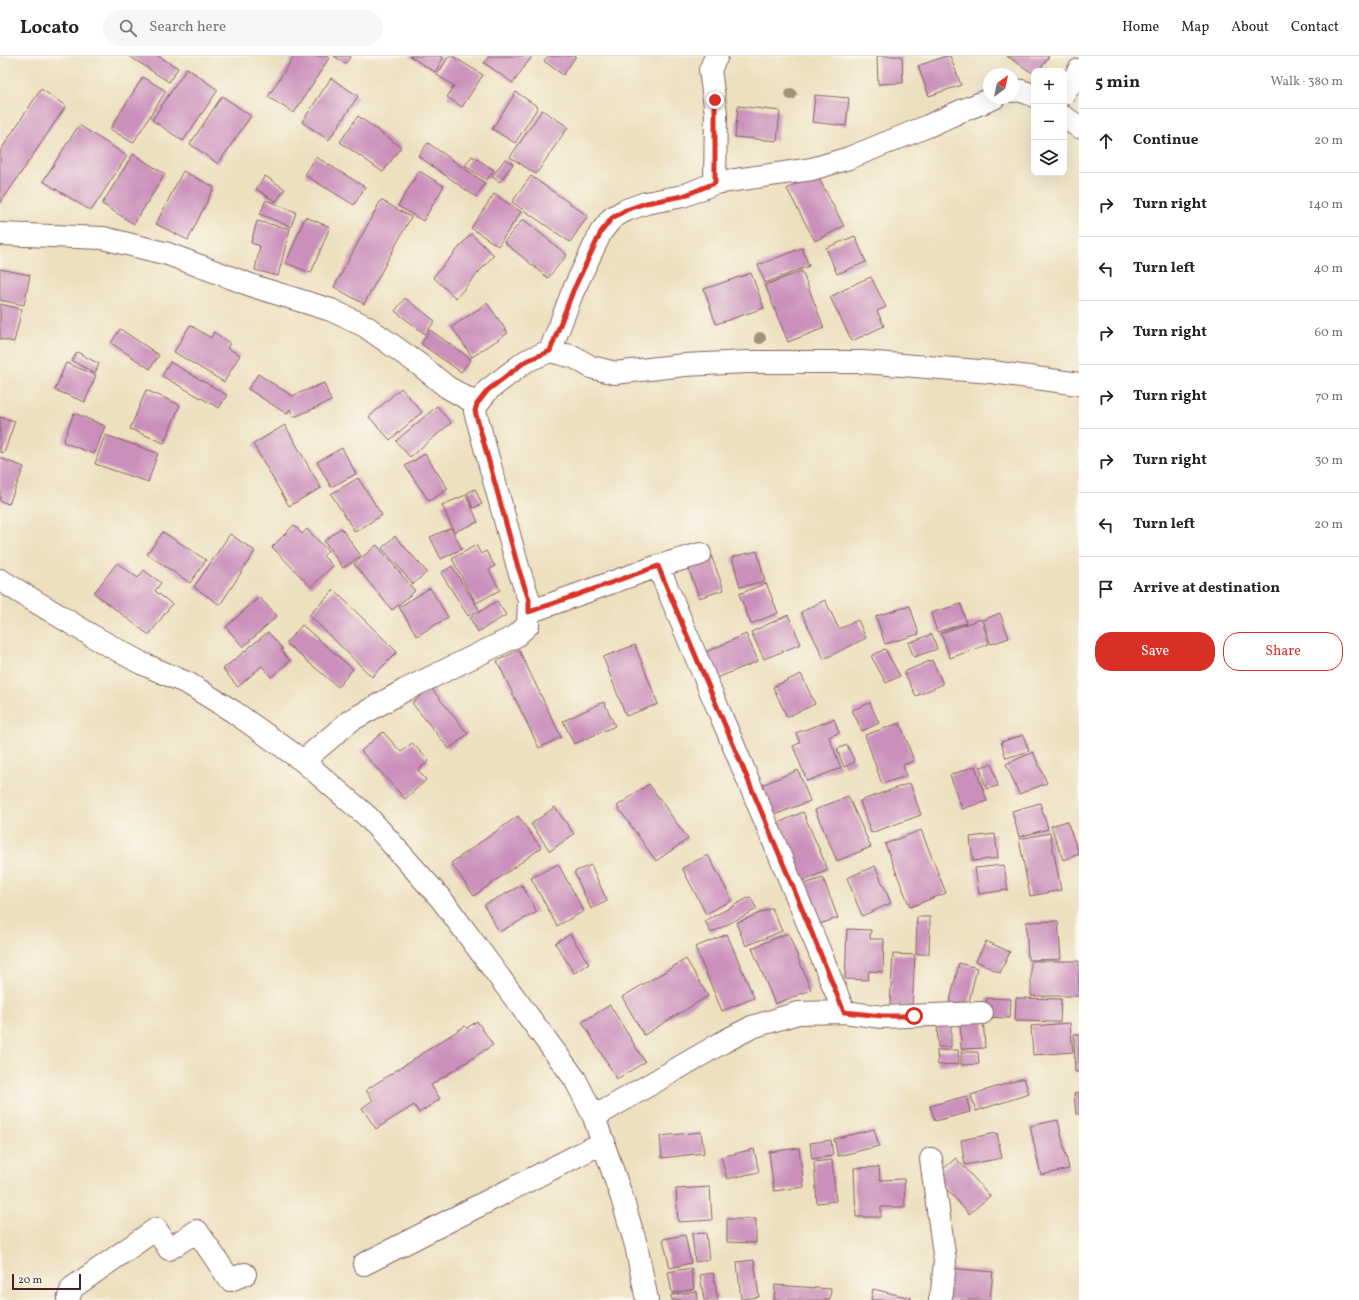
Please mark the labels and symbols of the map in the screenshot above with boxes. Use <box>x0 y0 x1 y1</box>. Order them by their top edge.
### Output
north arrow <box>983 68 1019 104</box>
route end <box>706 91 724 109</box>
route start <box>905 1007 923 1025</box>
scale bar <box>12 1272 81 1291</box>

